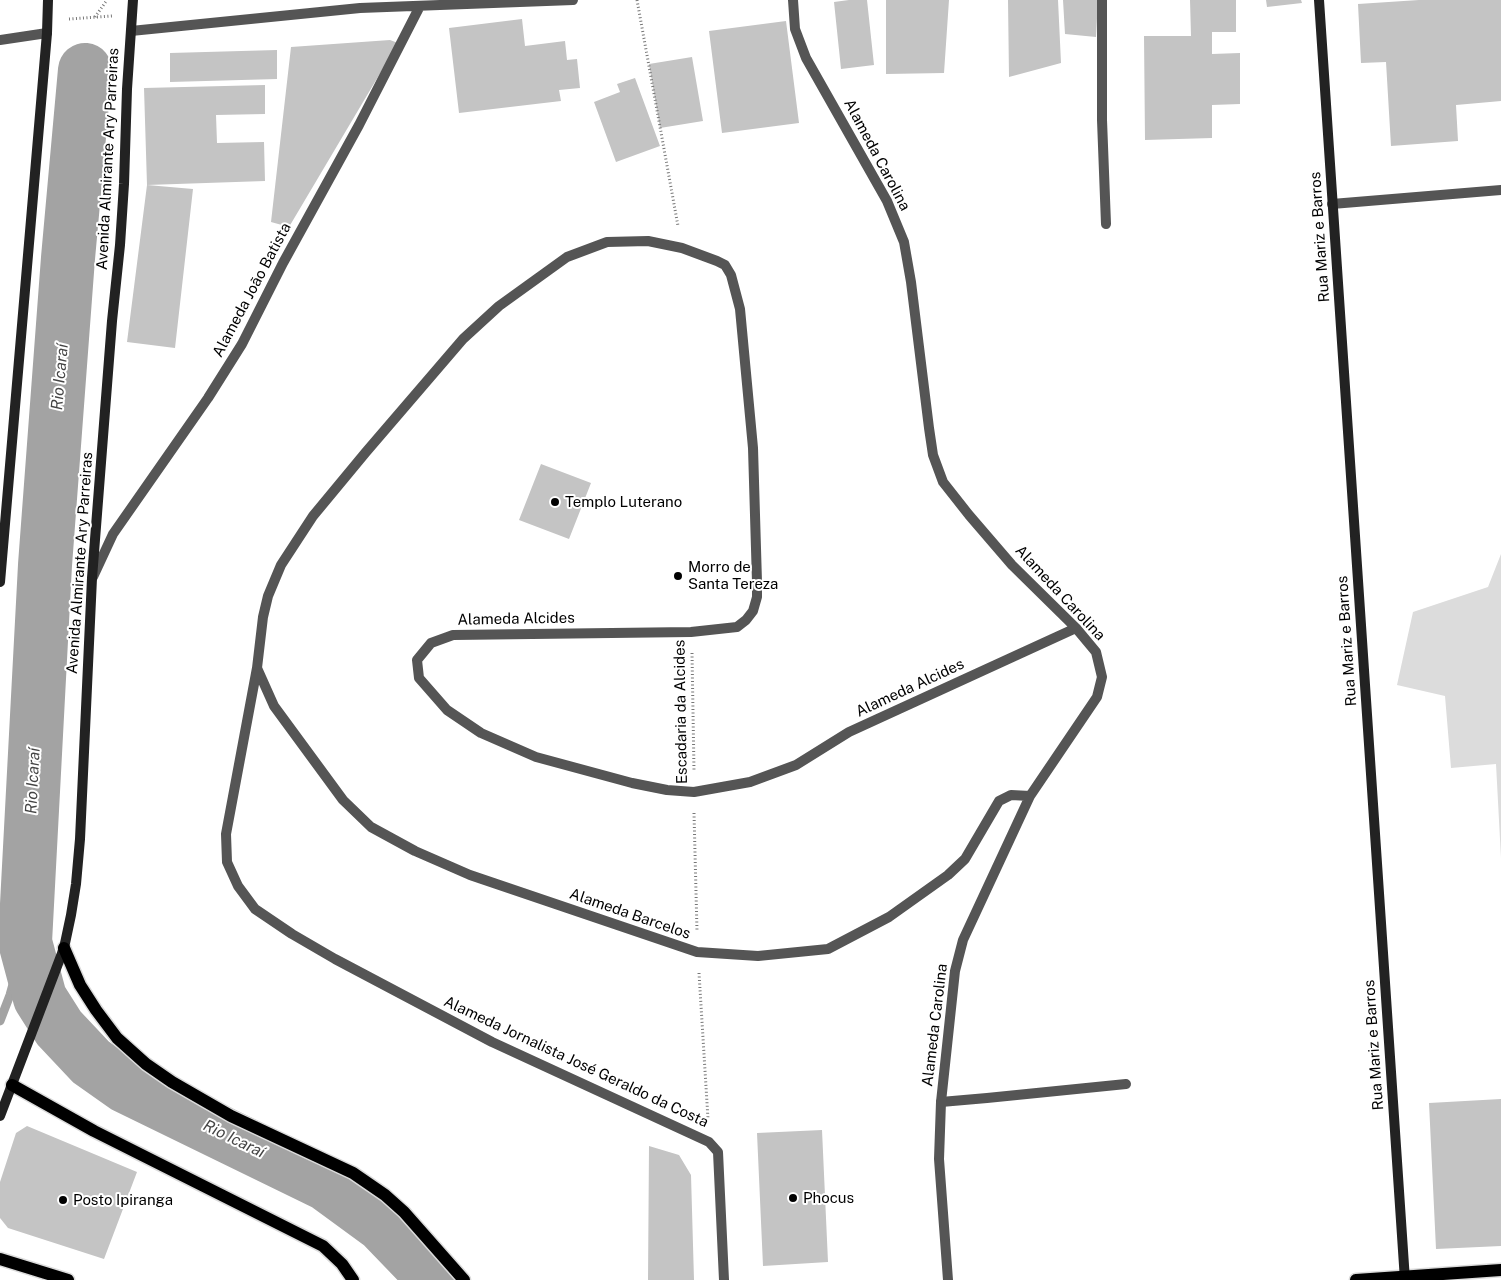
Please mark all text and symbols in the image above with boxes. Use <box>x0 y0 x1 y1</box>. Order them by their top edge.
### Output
street label: Avenida Almirante Ary Parreiras <box>93 48 123 270</box>
street label: Alameda Carolina <box>840 96 914 214</box>
street label: Rua Mariz e Barros <box>1306 171 1334 303</box>
street label: Alameda João Batista <box>209 220 295 360</box>
water label: Rio Icaraí <box>48 343 72 411</box>
street label: Avenida Almirante Ary Parreiras <box>63 452 97 674</box>
place label: Templo Luterano <box>565 493 682 511</box>
marker: Templo Luterano <box>549 496 561 508</box>
street label: Alameda Carolina <box>1011 542 1109 644</box>
place label: Morro de Santa Tereza <box>688 558 778 593</box>
marker: Morro de Santa Tereza <box>672 570 684 582</box>
street label: Rua Mariz e Barros <box>1333 575 1361 707</box>
street label: Alameda Alcides <box>457 609 575 629</box>
street label: Escadaria da Alcides <box>671 640 691 784</box>
street label: Alameda Alcides <box>853 655 967 721</box>
water label: Rio Icaraí <box>22 747 44 815</box>
street label: Alameda Barcelos <box>567 885 693 943</box>
street label: Alameda Carolina <box>919 963 951 1087</box>
street label: Rua Mariz e Barros <box>1360 979 1388 1111</box>
street label: Alameda Jornalista José Geraldo da Costa <box>441 993 711 1131</box>
water label: Rio Icaraí <box>200 1116 268 1162</box>
place label: Phocus <box>803 1189 854 1207</box>
place label: Posto Ipiranga <box>73 1191 173 1209</box>
marker: Phocus <box>787 1192 799 1204</box>
marker: Posto Ipiranga <box>57 1194 69 1206</box>

